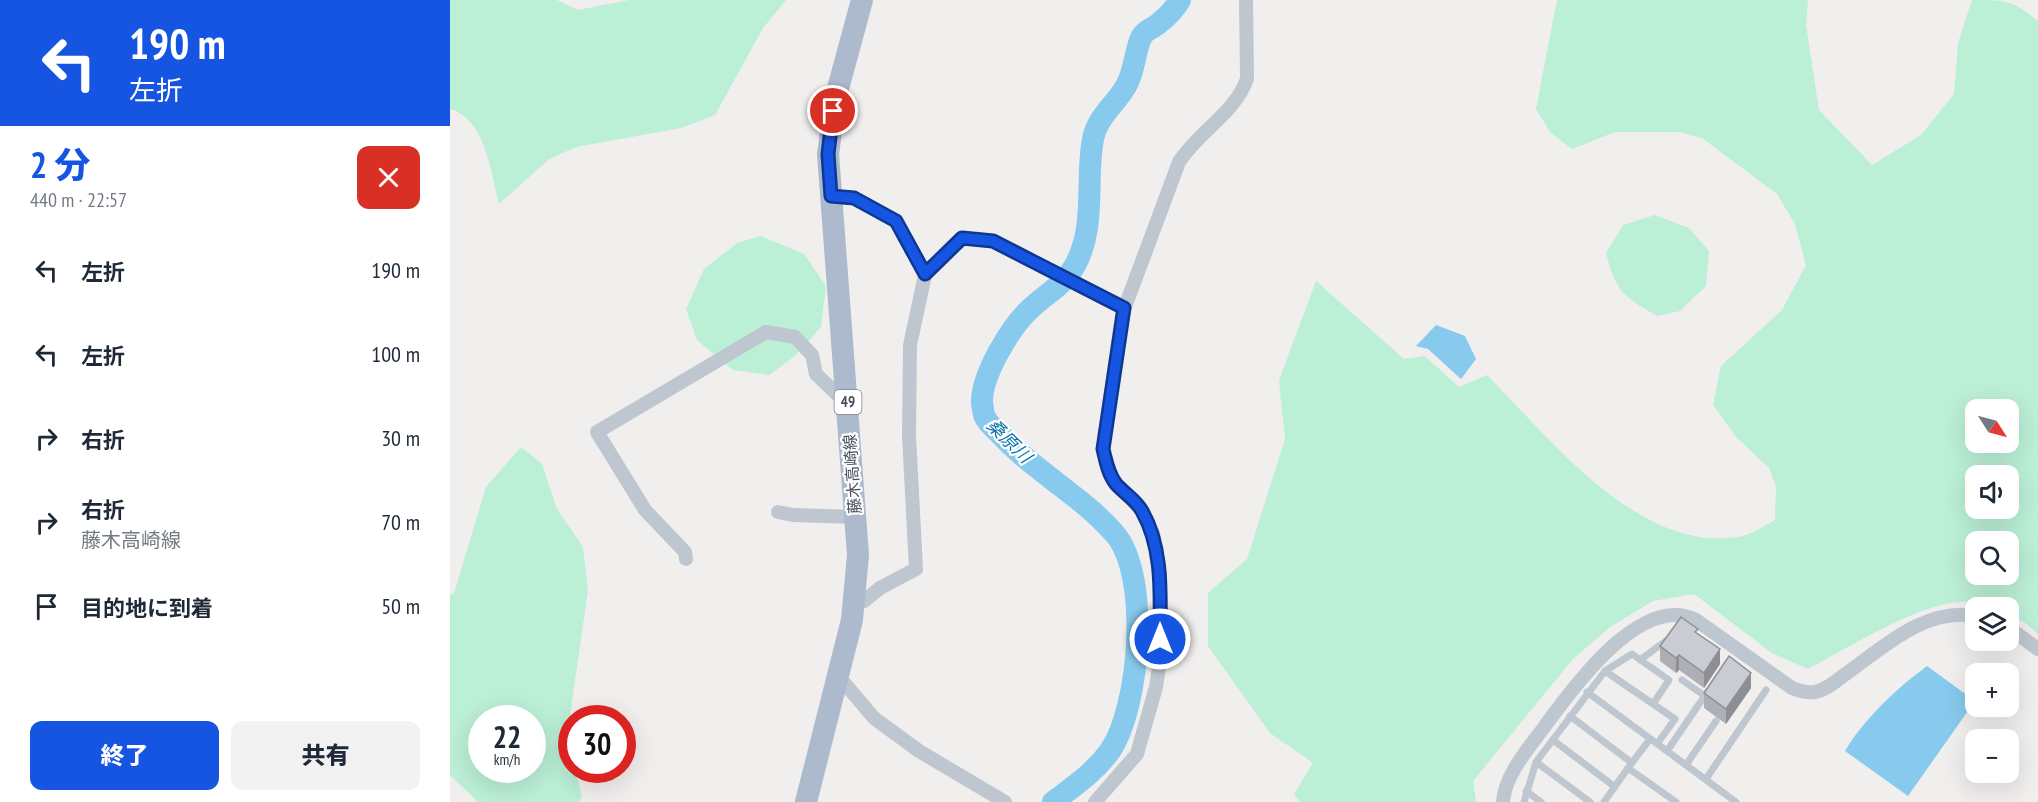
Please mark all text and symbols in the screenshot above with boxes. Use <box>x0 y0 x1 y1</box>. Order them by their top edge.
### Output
text: 190 m <box>129 16 226 71</box>
icon: left <box>30 24 108 102</box>
text: 左折 <box>129 73 183 107</box>
pin <box>807 85 858 136</box>
icon: arrive <box>816 94 849 127</box>
text: 2 分 <box>30 141 91 188</box>
button: close <box>357 146 420 209</box>
text: 440 m · 22:57 <box>30 187 127 213</box>
icon: left <box>30 254 63 287</box>
text: 190 m <box>371 256 420 284</box>
text: 左折 <box>81 258 125 286</box>
icon: left <box>30 338 63 371</box>
text: 100 m <box>371 340 420 368</box>
text: 左折 <box>81 342 125 370</box>
road number: 49 <box>834 390 862 414</box>
north arrow <box>1965 399 2019 453</box>
map controls <box>1965 399 2019 783</box>
water label: 桑原川 <box>982 414 1038 469</box>
icon: right <box>30 422 63 455</box>
text: 30 m <box>381 424 420 452</box>
text: 右折 <box>81 426 125 454</box>
street label: 藤木高崎線 <box>839 433 865 515</box>
button: sound <box>1965 465 2019 519</box>
text: 右折 <box>81 496 125 524</box>
icon: right <box>30 506 63 539</box>
text: 70 m <box>381 508 420 536</box>
text: 藤木高崎線 <box>81 527 181 553</box>
button: search <box>1965 531 2019 585</box>
icon: arrive <box>30 590 63 623</box>
text: 50 m <box>381 592 420 620</box>
text: 目的地に到着 <box>81 594 213 622</box>
button: layers <box>1965 597 2019 651</box>
position arrow <box>1128 607 1192 671</box>
button: + <box>1965 663 2019 717</box>
speed limit sign: 30 <box>558 705 636 783</box>
text: 22 <box>493 717 521 756</box>
button: 終了 <box>30 721 219 790</box>
button: 共有 <box>231 721 420 790</box>
button: − <box>1965 729 2019 783</box>
text: km/h <box>494 750 520 769</box>

